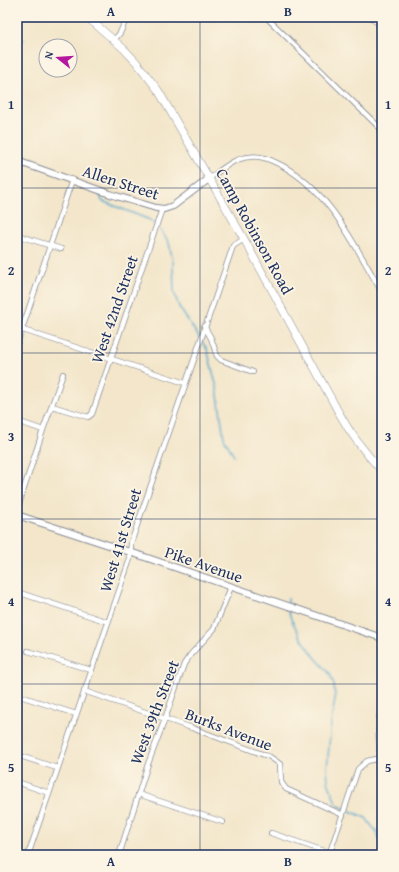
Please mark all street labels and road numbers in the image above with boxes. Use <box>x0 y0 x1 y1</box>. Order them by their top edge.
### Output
street label: Allen Street <box>80 158 163 206</box>
street label: Camp Robinson Road <box>210 163 300 299</box>
street label: West 42nd Street <box>84 251 144 366</box>
street label: West 41st Street <box>93 485 147 595</box>
street label: Pike Avenue <box>162 539 246 589</box>
street label: West 39th Street <box>123 656 185 768</box>
street label: Burks Avenue <box>182 701 276 757</box>

